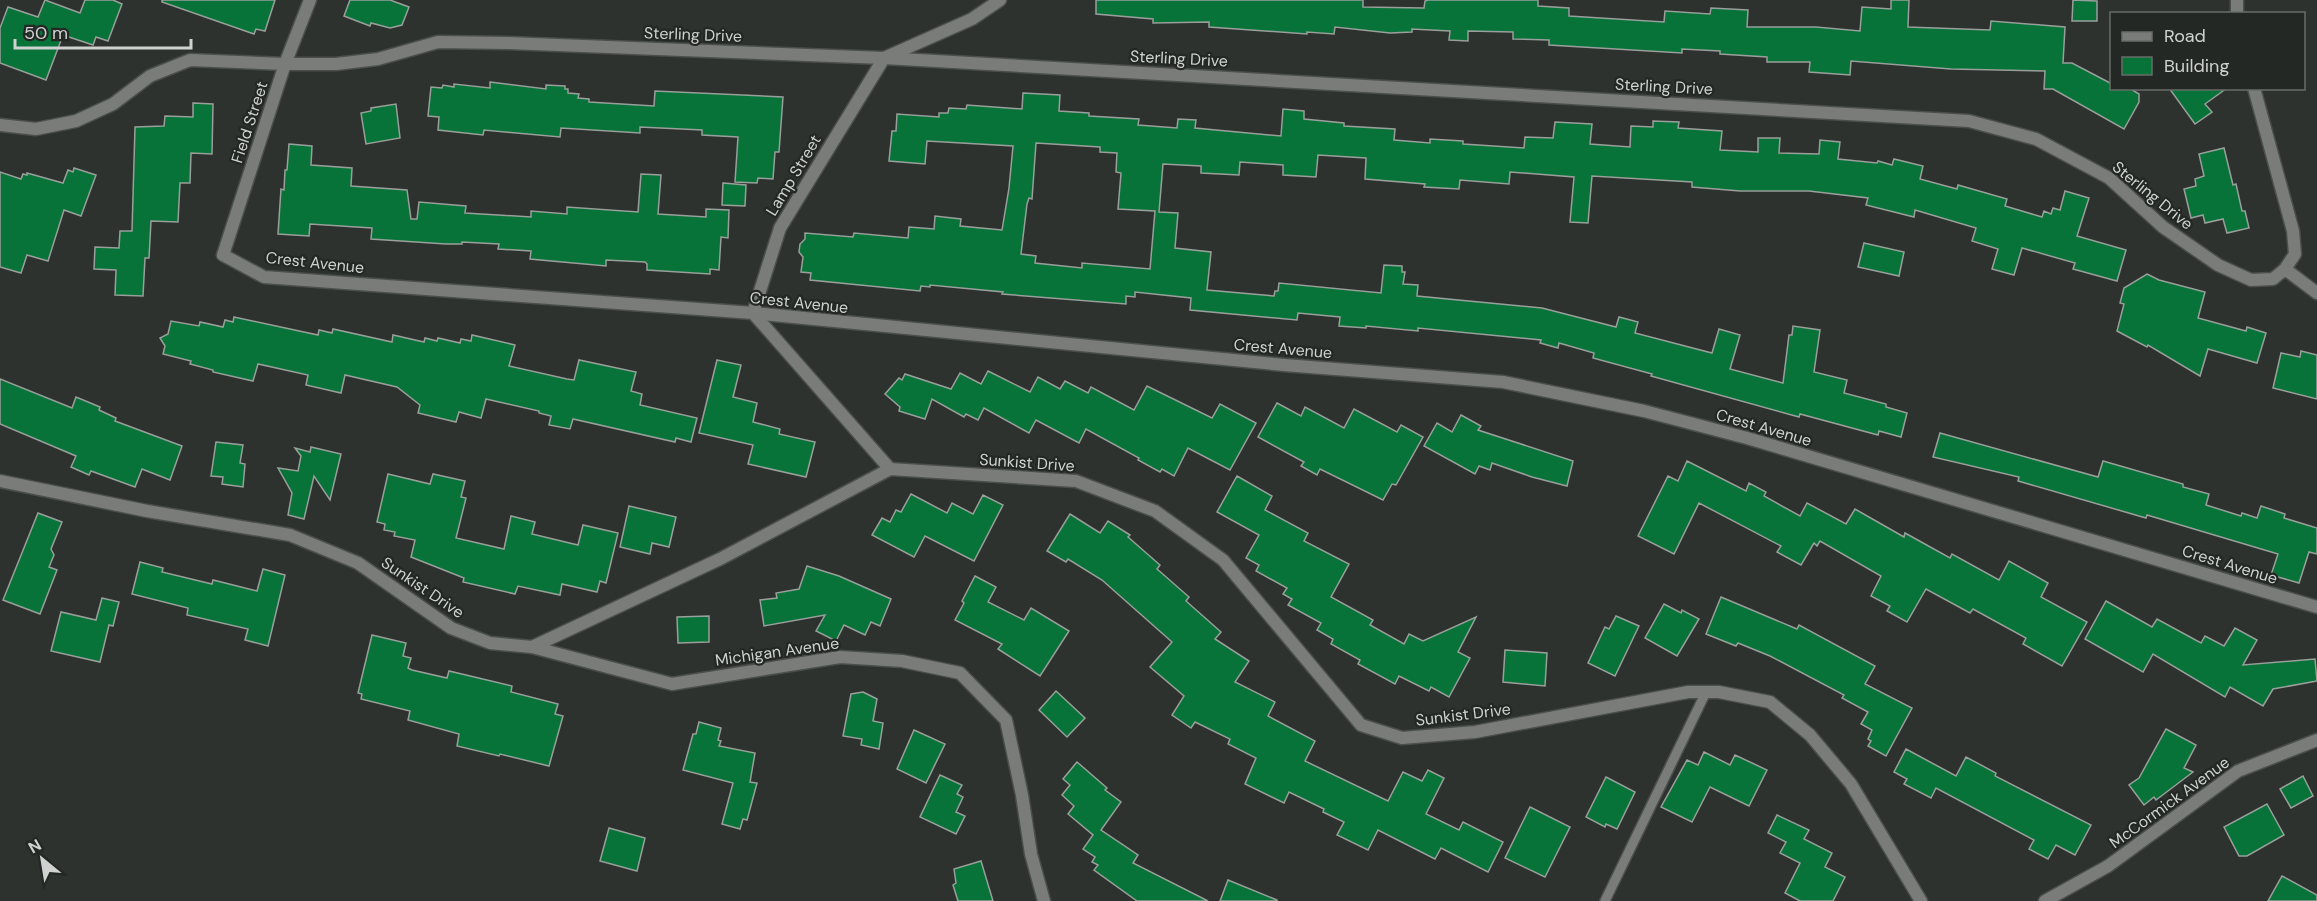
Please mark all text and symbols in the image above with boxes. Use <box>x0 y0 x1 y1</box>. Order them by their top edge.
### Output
scale bar <box>15 12 190 50</box>
legend <box>2110 12 2305 90</box>
text: 50 m <box>24 21 68 45</box>
street label: Sterling Drive <box>644 22 742 47</box>
text: Road <box>2164 24 2206 48</box>
street label: Sterling Drive <box>1129 45 1228 72</box>
text: Building <box>2164 54 2229 78</box>
street label: Sterling Drive <box>1614 73 1713 100</box>
street label: Field Street <box>226 79 273 166</box>
street label: Lamp Street <box>761 131 826 220</box>
street label: Sterling Drive <box>2108 156 2197 234</box>
street label: Crest Avenue <box>265 247 365 278</box>
street label: Crest Avenue <box>749 287 849 318</box>
street label: Crest Avenue <box>1233 334 1333 363</box>
street label: Crest Avenue <box>1713 404 1814 451</box>
street label: Sunkist Drive <box>979 449 1075 476</box>
street label: Crest Avenue <box>2180 540 2280 589</box>
street label: Sunkist Drive <box>377 552 468 623</box>
street label: Michigan Avenue <box>714 632 840 671</box>
street label: Sunkist Drive <box>1414 698 1512 731</box>
street label: McCormick Avenue <box>2105 752 2233 853</box>
north arrow <box>12 829 72 889</box>
text: N <box>24 834 45 858</box>

